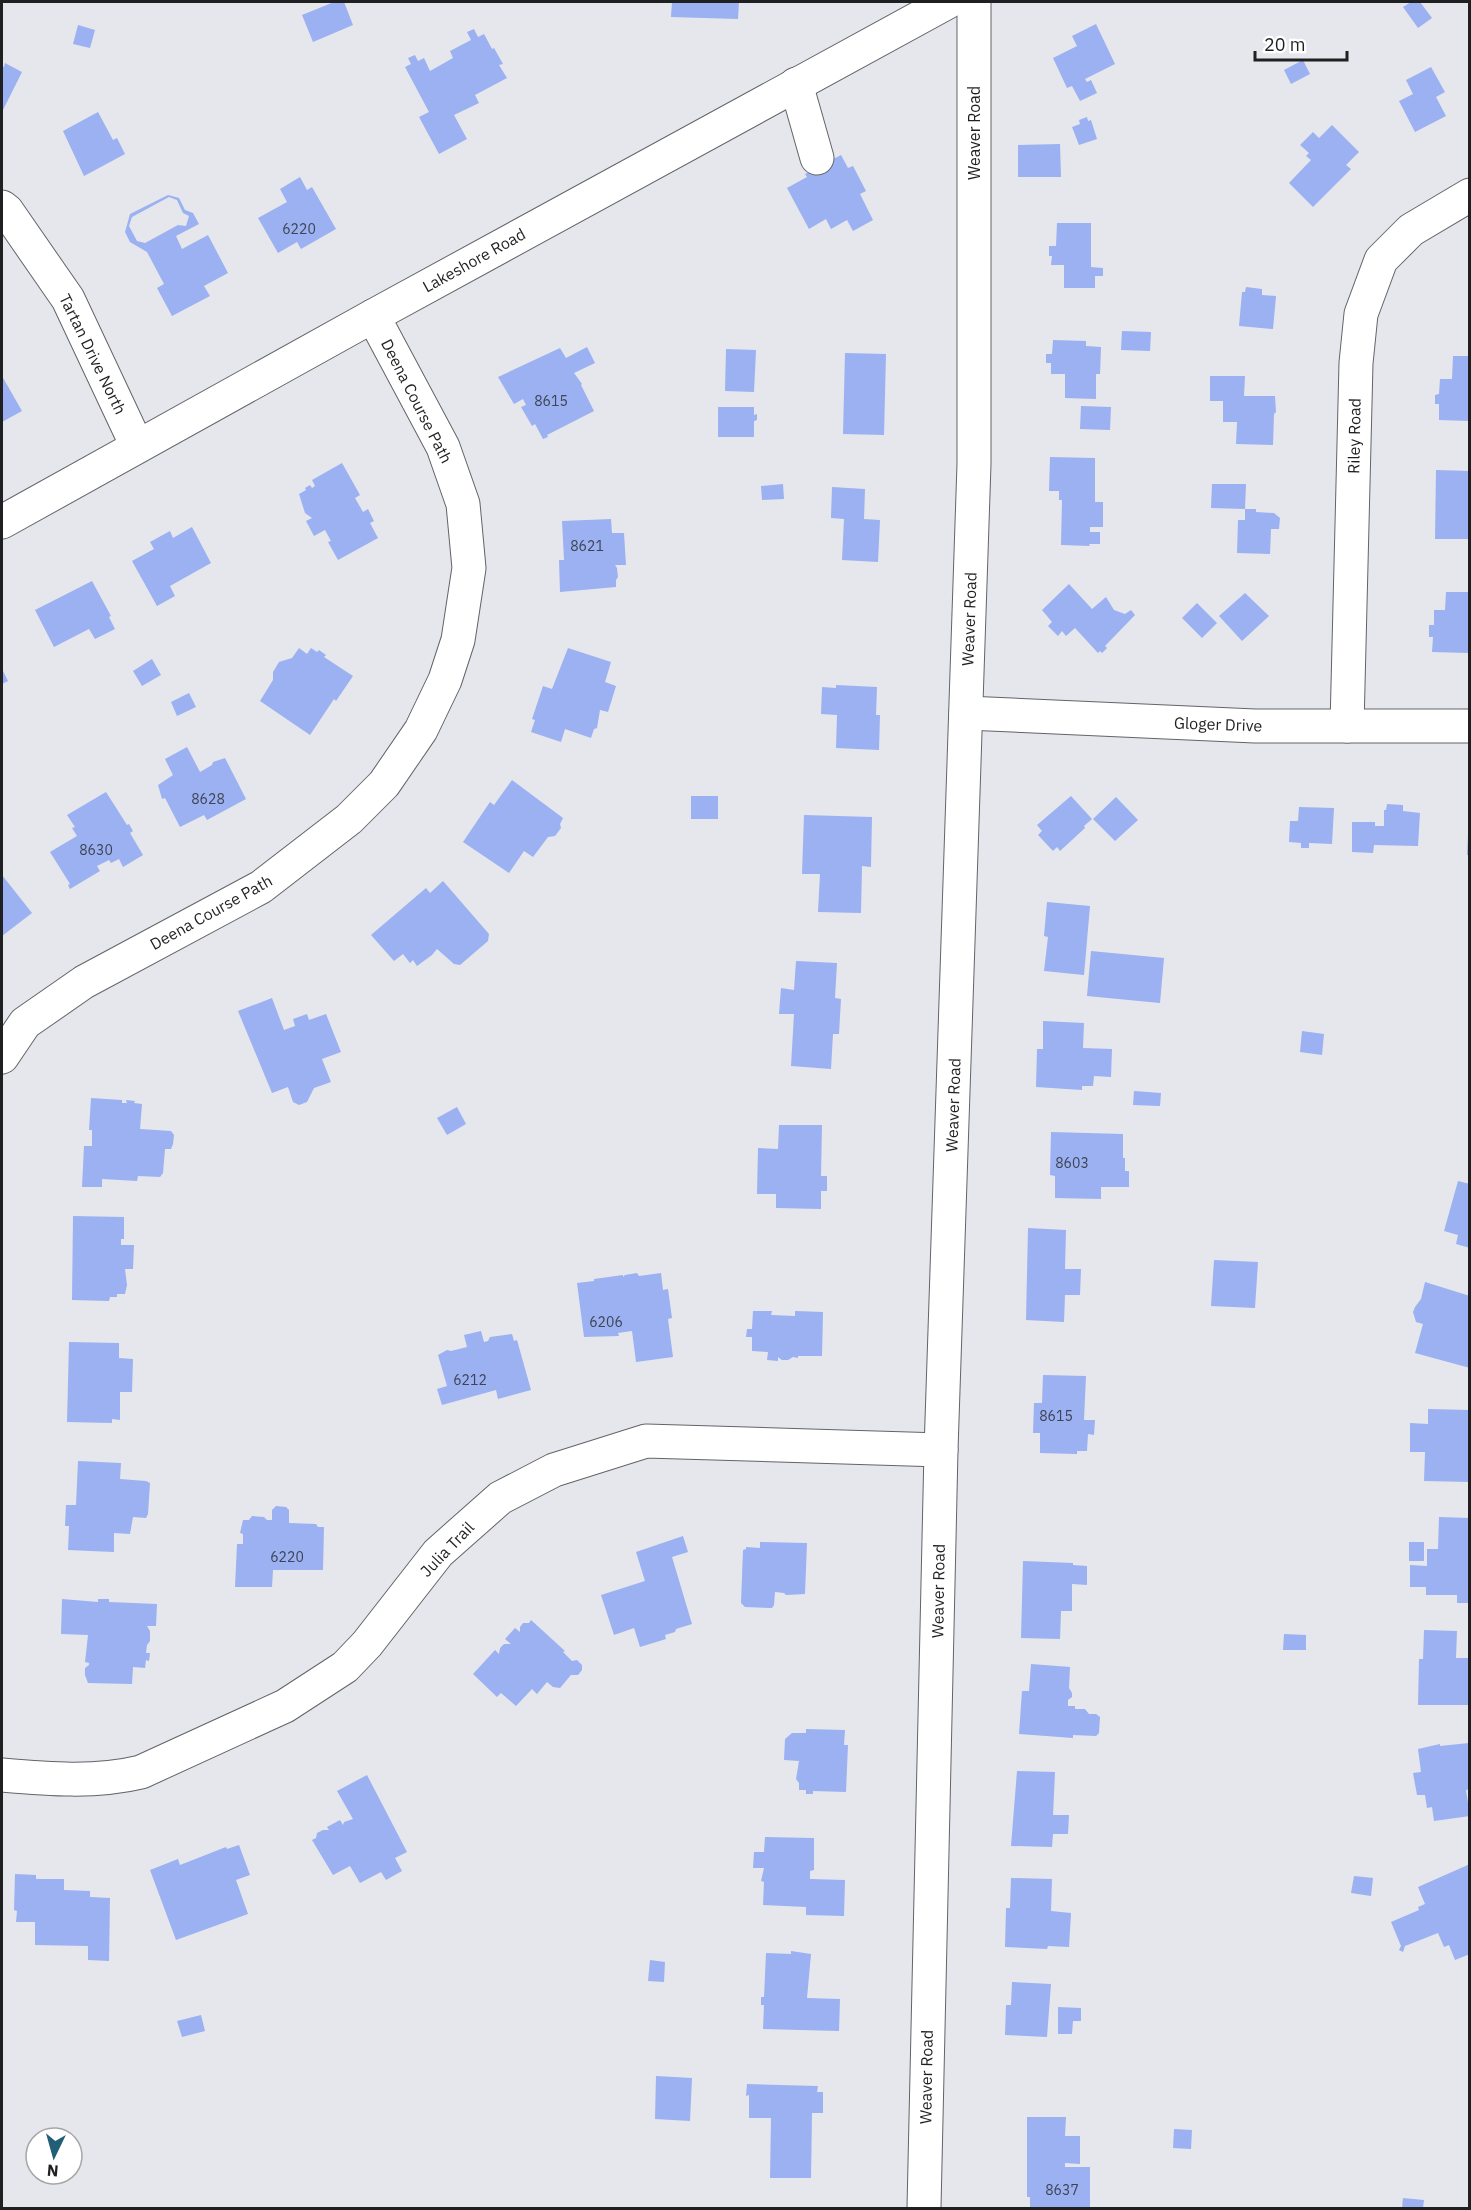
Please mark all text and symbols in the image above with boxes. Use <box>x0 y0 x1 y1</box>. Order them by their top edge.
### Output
scale bar <box>1255 24 1346 62</box>
text: 20 m <box>1264 33 1306 56</box>
street label: Weaver Road <box>964 86 984 180</box>
house number: 6220 <box>282 220 316 238</box>
street label: Lakeshore Road <box>419 224 529 296</box>
street label: Tartan Drive North <box>55 291 131 417</box>
street label: Deena Course Path <box>377 336 457 466</box>
house number: 8615 <box>534 392 568 410</box>
street label: Riley Road <box>1343 398 1365 474</box>
house number: 8621 <box>570 537 604 555</box>
street label: Weaver Road <box>957 572 981 666</box>
street label: Gloger Drive <box>1173 712 1263 736</box>
house number: 8628 <box>191 790 225 808</box>
house number: 8630 <box>79 841 113 859</box>
street label: Deena Course Path <box>146 870 276 954</box>
street label: Weaver Road <box>941 1058 965 1152</box>
house number: 8603 <box>1055 1154 1089 1172</box>
house number: 6206 <box>589 1313 623 1331</box>
house number: 6212 <box>453 1371 487 1389</box>
house number: 8615 <box>1039 1407 1073 1425</box>
street label: Julia Trail <box>416 1517 478 1581</box>
street label: Weaver Road <box>927 1544 949 1638</box>
house number: 6220 <box>270 1548 304 1566</box>
street label: Weaver Road <box>915 2030 937 2124</box>
north arrow <box>24 2126 84 2186</box>
text: N <box>46 2160 59 2181</box>
house number: 8637 <box>1045 2181 1079 2199</box>

